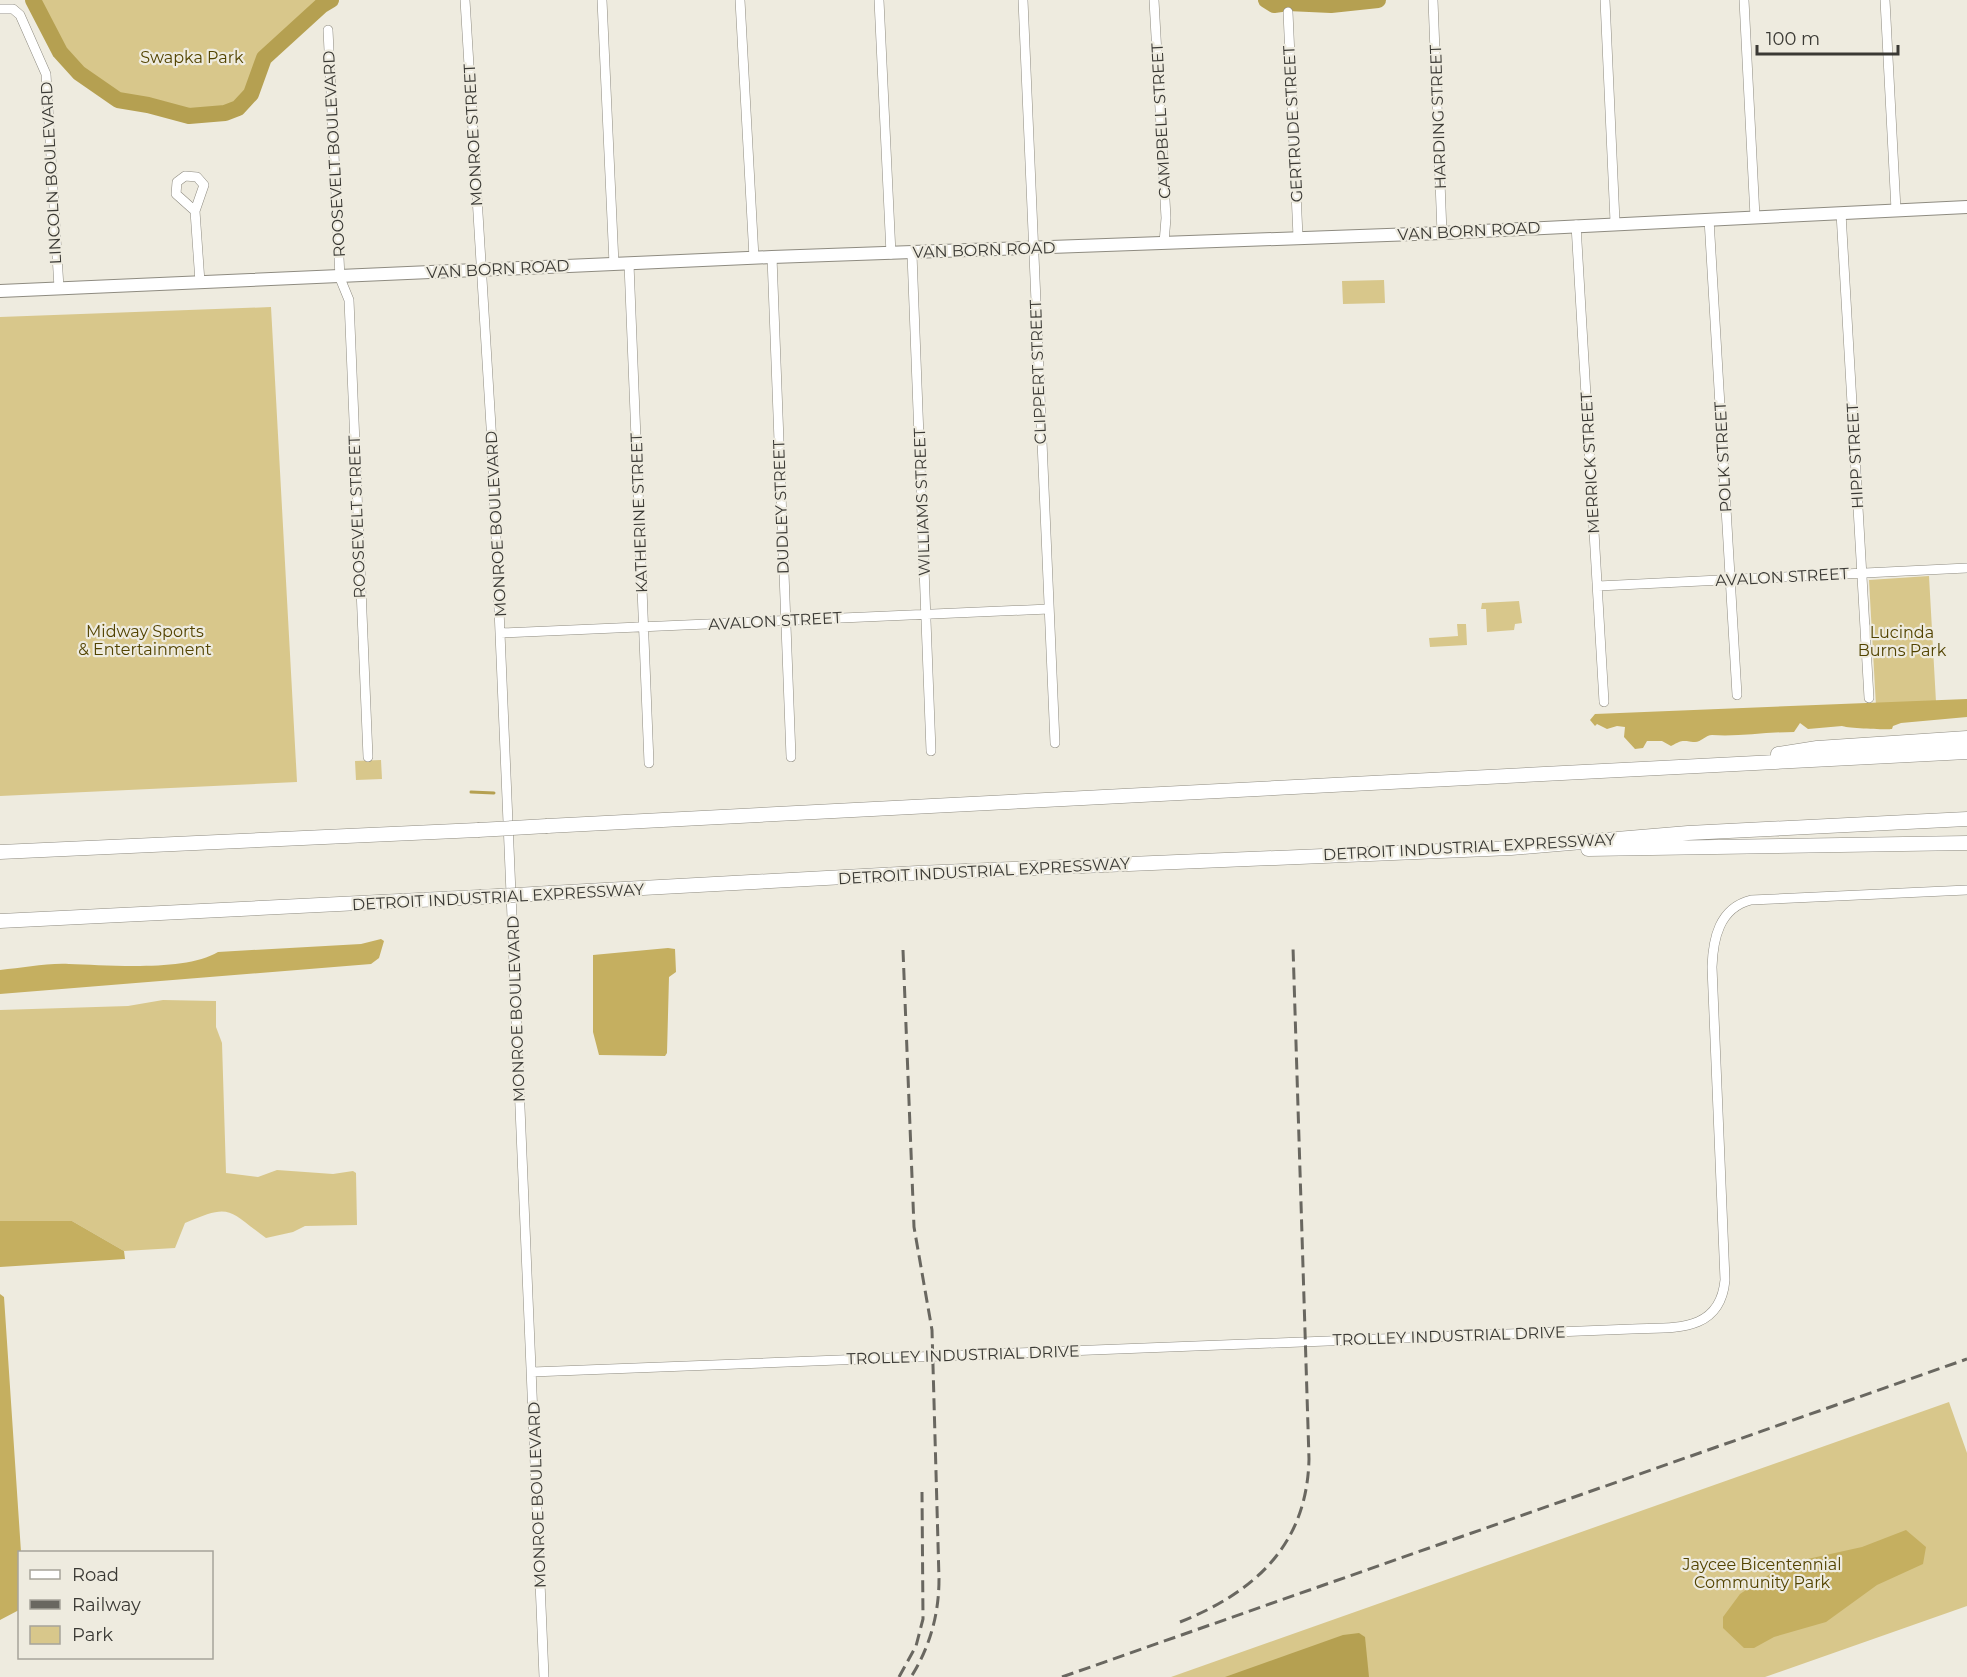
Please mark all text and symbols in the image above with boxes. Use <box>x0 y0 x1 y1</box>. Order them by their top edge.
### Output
scale bar <box>1757 18 1898 56</box>
text: 100 m <box>1766 28 1820 50</box>
street label: CAMPBELL STREET <box>1147 42 1175 199</box>
street label: GERTRUDE STREET <box>1279 44 1307 203</box>
street label: HARDING STREET <box>1426 44 1450 190</box>
park label: Swapka Park <box>140 48 244 67</box>
street label: ROOSEVELT BOULEVARD <box>319 50 349 258</box>
street label: MONROE STREET <box>460 62 486 207</box>
street label: LINCOLN BOULEVARD <box>37 81 65 265</box>
street label: VAN BORN ROAD <box>1397 218 1541 244</box>
street label: VAN BORN ROAD <box>912 238 1056 262</box>
street label: VAN BORN ROAD <box>426 256 570 282</box>
street label: CLIPPERT STREET <box>1026 299 1050 445</box>
street label: MERRICK STREET <box>1577 391 1603 534</box>
street label: POLK STREET <box>1711 400 1735 513</box>
street label: HIPP STREET <box>1843 402 1867 509</box>
street label: WILLIAMS STREET <box>910 427 934 576</box>
street label: MONROE BOULEVARD <box>482 430 510 618</box>
street label: KATHERINE STREET <box>627 432 651 593</box>
street label: ROOSEVELT STREET <box>345 434 369 599</box>
street label: DUDLEY STREET <box>769 439 793 575</box>
street label: AVALON STREET <box>1715 564 1850 590</box>
street label: AVALON STREET <box>708 608 843 634</box>
park label: Midway Sports & Entertainment <box>78 622 212 659</box>
park label: Lucinda Burns Park <box>1858 623 1947 660</box>
street label: DETROIT INDUSTRIAL EXPRESSWAY <box>1322 830 1616 864</box>
street label: DETROIT INDUSTRIAL EXPRESSWAY <box>837 854 1131 888</box>
street label: DETROIT INDUSTRIAL EXPRESSWAY <box>351 880 645 914</box>
street label: MONROE BOULEVARD <box>503 915 529 1103</box>
street label: TROLLEY INDUSTRIAL DRIVE <box>1332 1322 1566 1350</box>
street label: TROLLEY INDUSTRIAL DRIVE <box>846 1341 1080 1369</box>
street label: MONROE BOULEVARD <box>524 1401 550 1589</box>
legend <box>18 1551 213 1659</box>
park label: Jaycee Bicentennial Community Park <box>1681 1555 1842 1592</box>
text: Road <box>72 1564 119 1586</box>
text: Railway <box>72 1594 141 1616</box>
text: Park <box>72 1624 113 1646</box>

